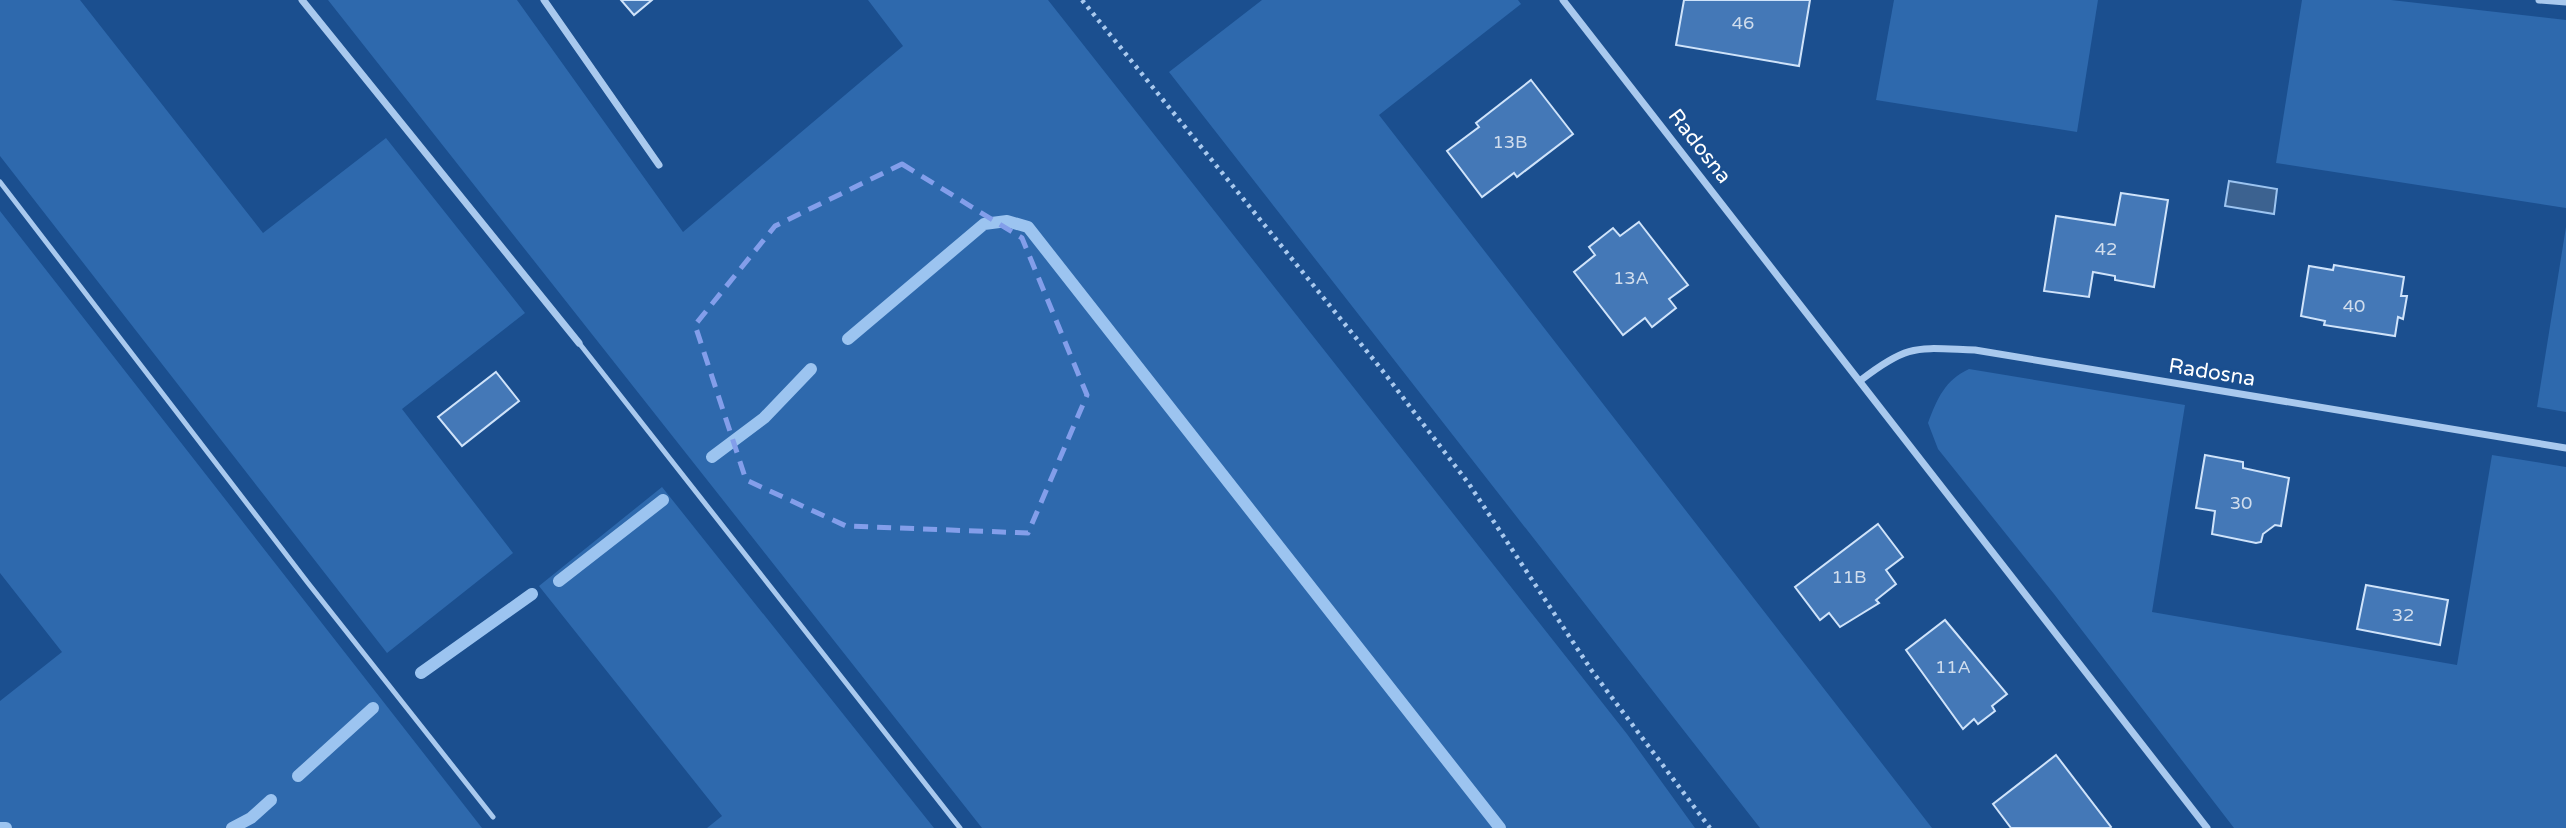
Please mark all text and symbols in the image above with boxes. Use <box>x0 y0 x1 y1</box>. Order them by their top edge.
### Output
house number: 46 <box>1732 12 1754 34</box>
street label: Radosna <box>1663 104 1736 188</box>
house number: 13B <box>1492 131 1528 153</box>
house number: 42 <box>2095 238 2117 260</box>
house number: 13A <box>1613 267 1649 289</box>
house number: 40 <box>2343 295 2365 317</box>
street label: Radosna <box>2167 353 2257 392</box>
house number: 30 <box>2230 492 2252 514</box>
house number: 11B <box>1831 566 1867 588</box>
house number: 32 <box>2392 604 2414 626</box>
house number: 11A <box>1935 656 1971 678</box>

